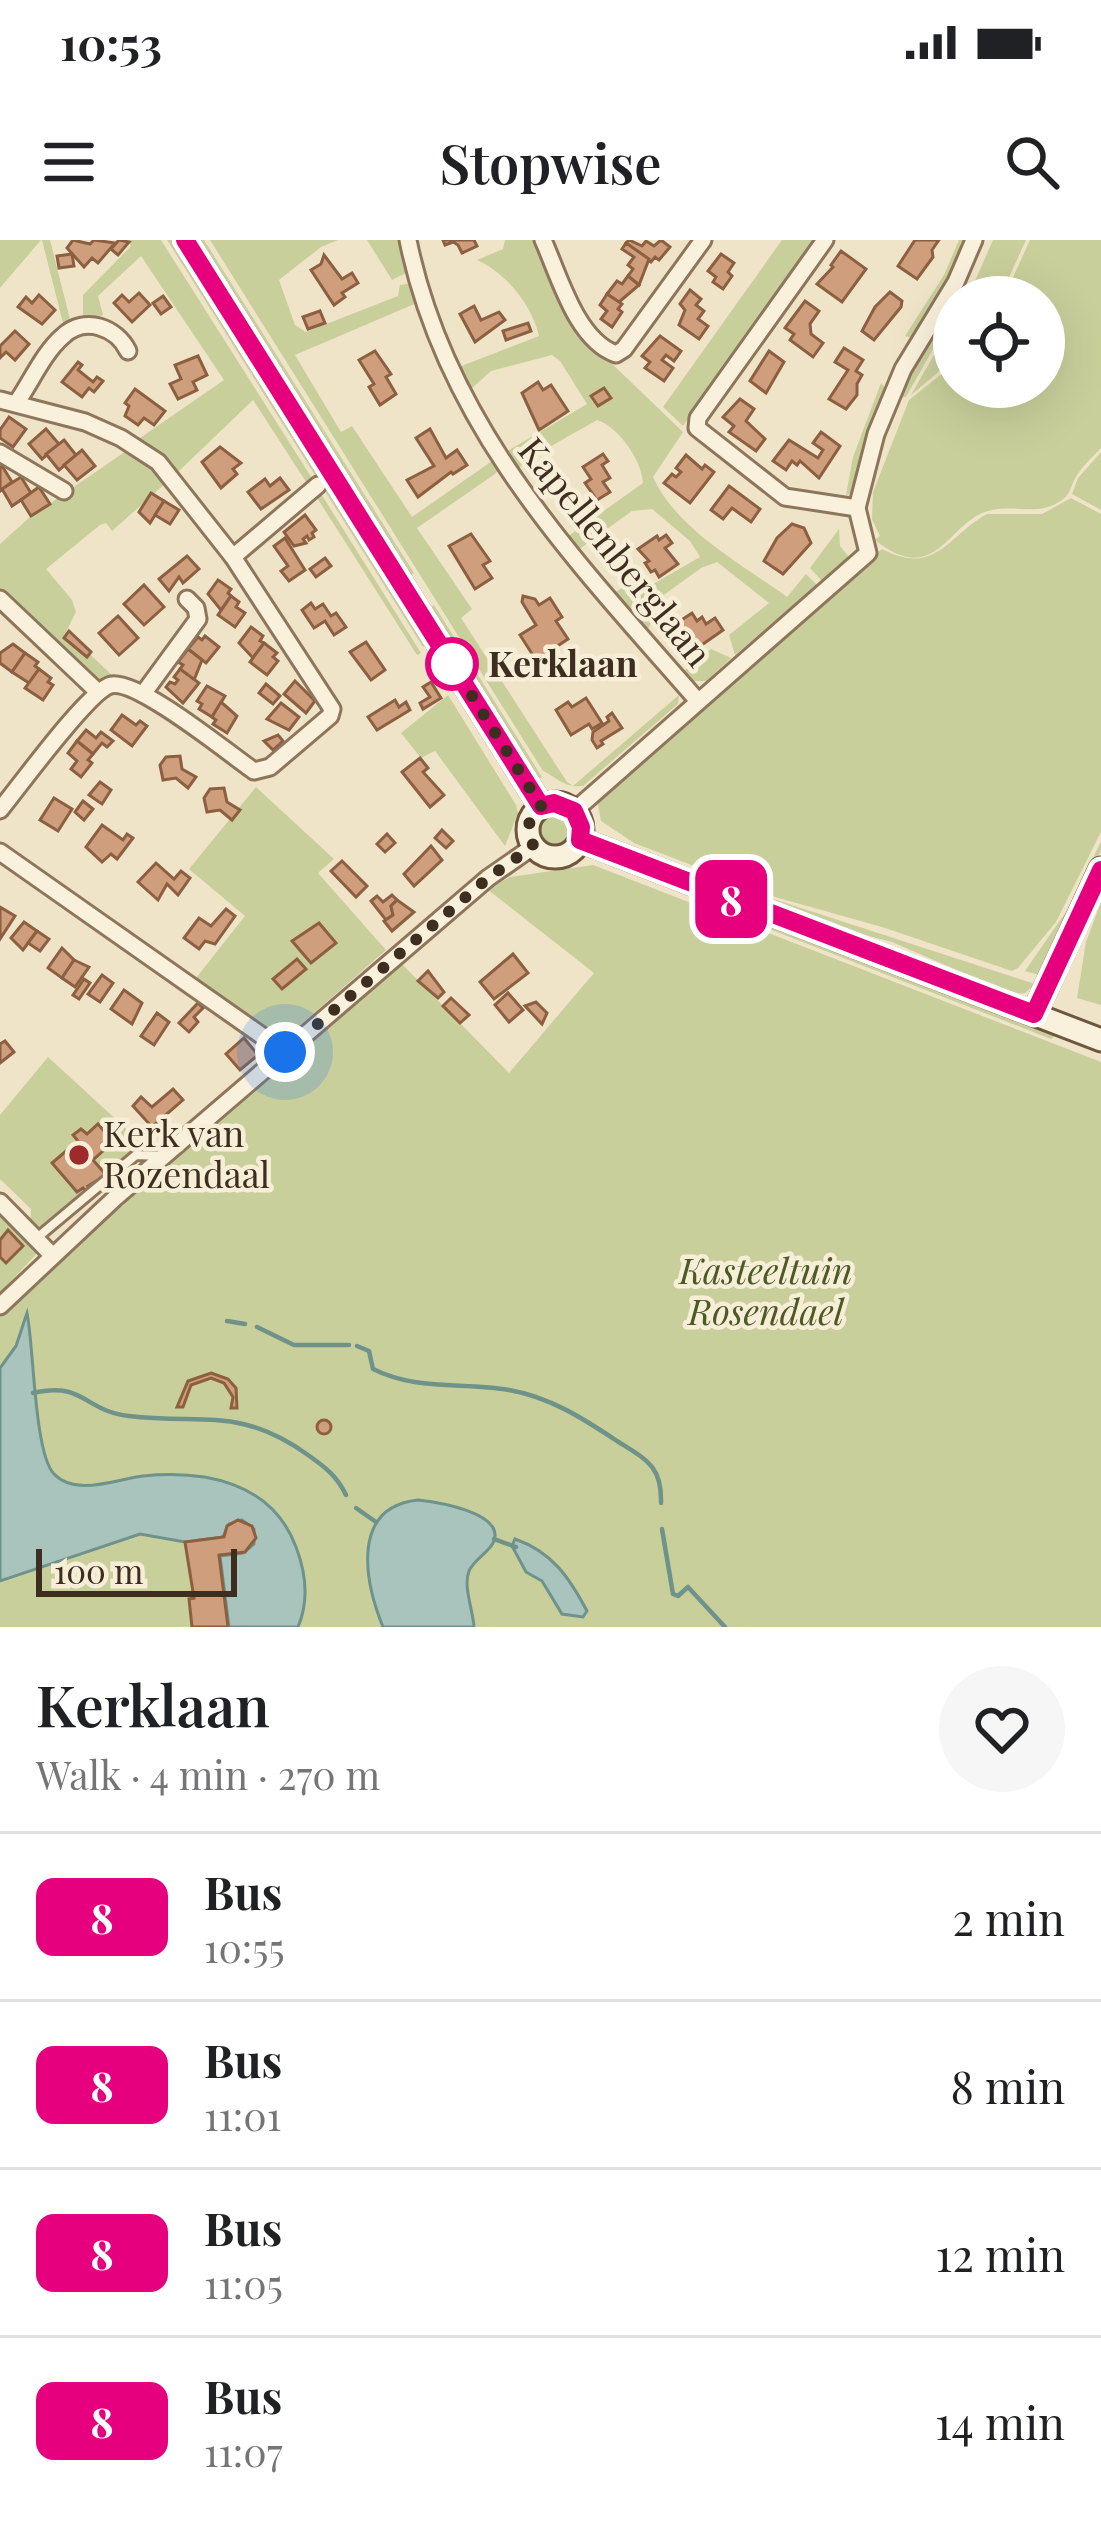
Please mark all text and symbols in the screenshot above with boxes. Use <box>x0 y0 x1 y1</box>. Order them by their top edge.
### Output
text: 10:53 <box>60 12 162 72</box>
text: Stopwise <box>439 126 662 198</box>
icon: menu <box>36 129 102 195</box>
icon: search <box>999 129 1065 195</box>
map controls <box>933 276 1065 408</box>
button: locate <box>933 276 1065 408</box>
street label: Kapellenberglaan <box>509 426 724 675</box>
place label: Kerklaan <box>488 638 638 686</box>
marker: Kerklaan <box>427 639 477 689</box>
line badge: 8 <box>692 860 770 938</box>
text: 8 <box>719 871 743 927</box>
your location <box>255 1022 315 1082</box>
place label: Kerk van Rozendaal <box>103 1108 270 1197</box>
marker: Kerk van Rozendaal <box>66 1142 92 1168</box>
park label: Kasteeltuin Rosendael <box>677 1245 853 1334</box>
scale bar <box>36 1543 237 1596</box>
text: 100 m <box>54 1548 143 1592</box>
text: Kerklaan <box>36 1665 270 1741</box>
button: heart <box>939 1666 1065 1792</box>
text: Walk · 4 min · 270 m <box>36 1748 380 1800</box>
text: Bus <box>204 1861 282 1921</box>
text: 2 min <box>952 1887 1065 1947</box>
text: 8 <box>90 1889 114 1945</box>
text: 10:55 <box>204 1921 285 1973</box>
text: Bus <box>204 2029 282 2089</box>
text: 8 min <box>950 2055 1065 2115</box>
text: 8 <box>90 2057 114 2113</box>
text: 11:01 <box>204 2089 281 2141</box>
text: Bus <box>204 2197 282 2257</box>
text: 12 min <box>936 2223 1065 2283</box>
text: 8 <box>90 2225 114 2281</box>
text: 11:05 <box>204 2257 283 2309</box>
text: Bus <box>204 2365 282 2425</box>
text: 14 min <box>935 2391 1065 2451</box>
text: 8 <box>90 2393 114 2449</box>
text: 11:07 <box>204 2425 282 2477</box>

